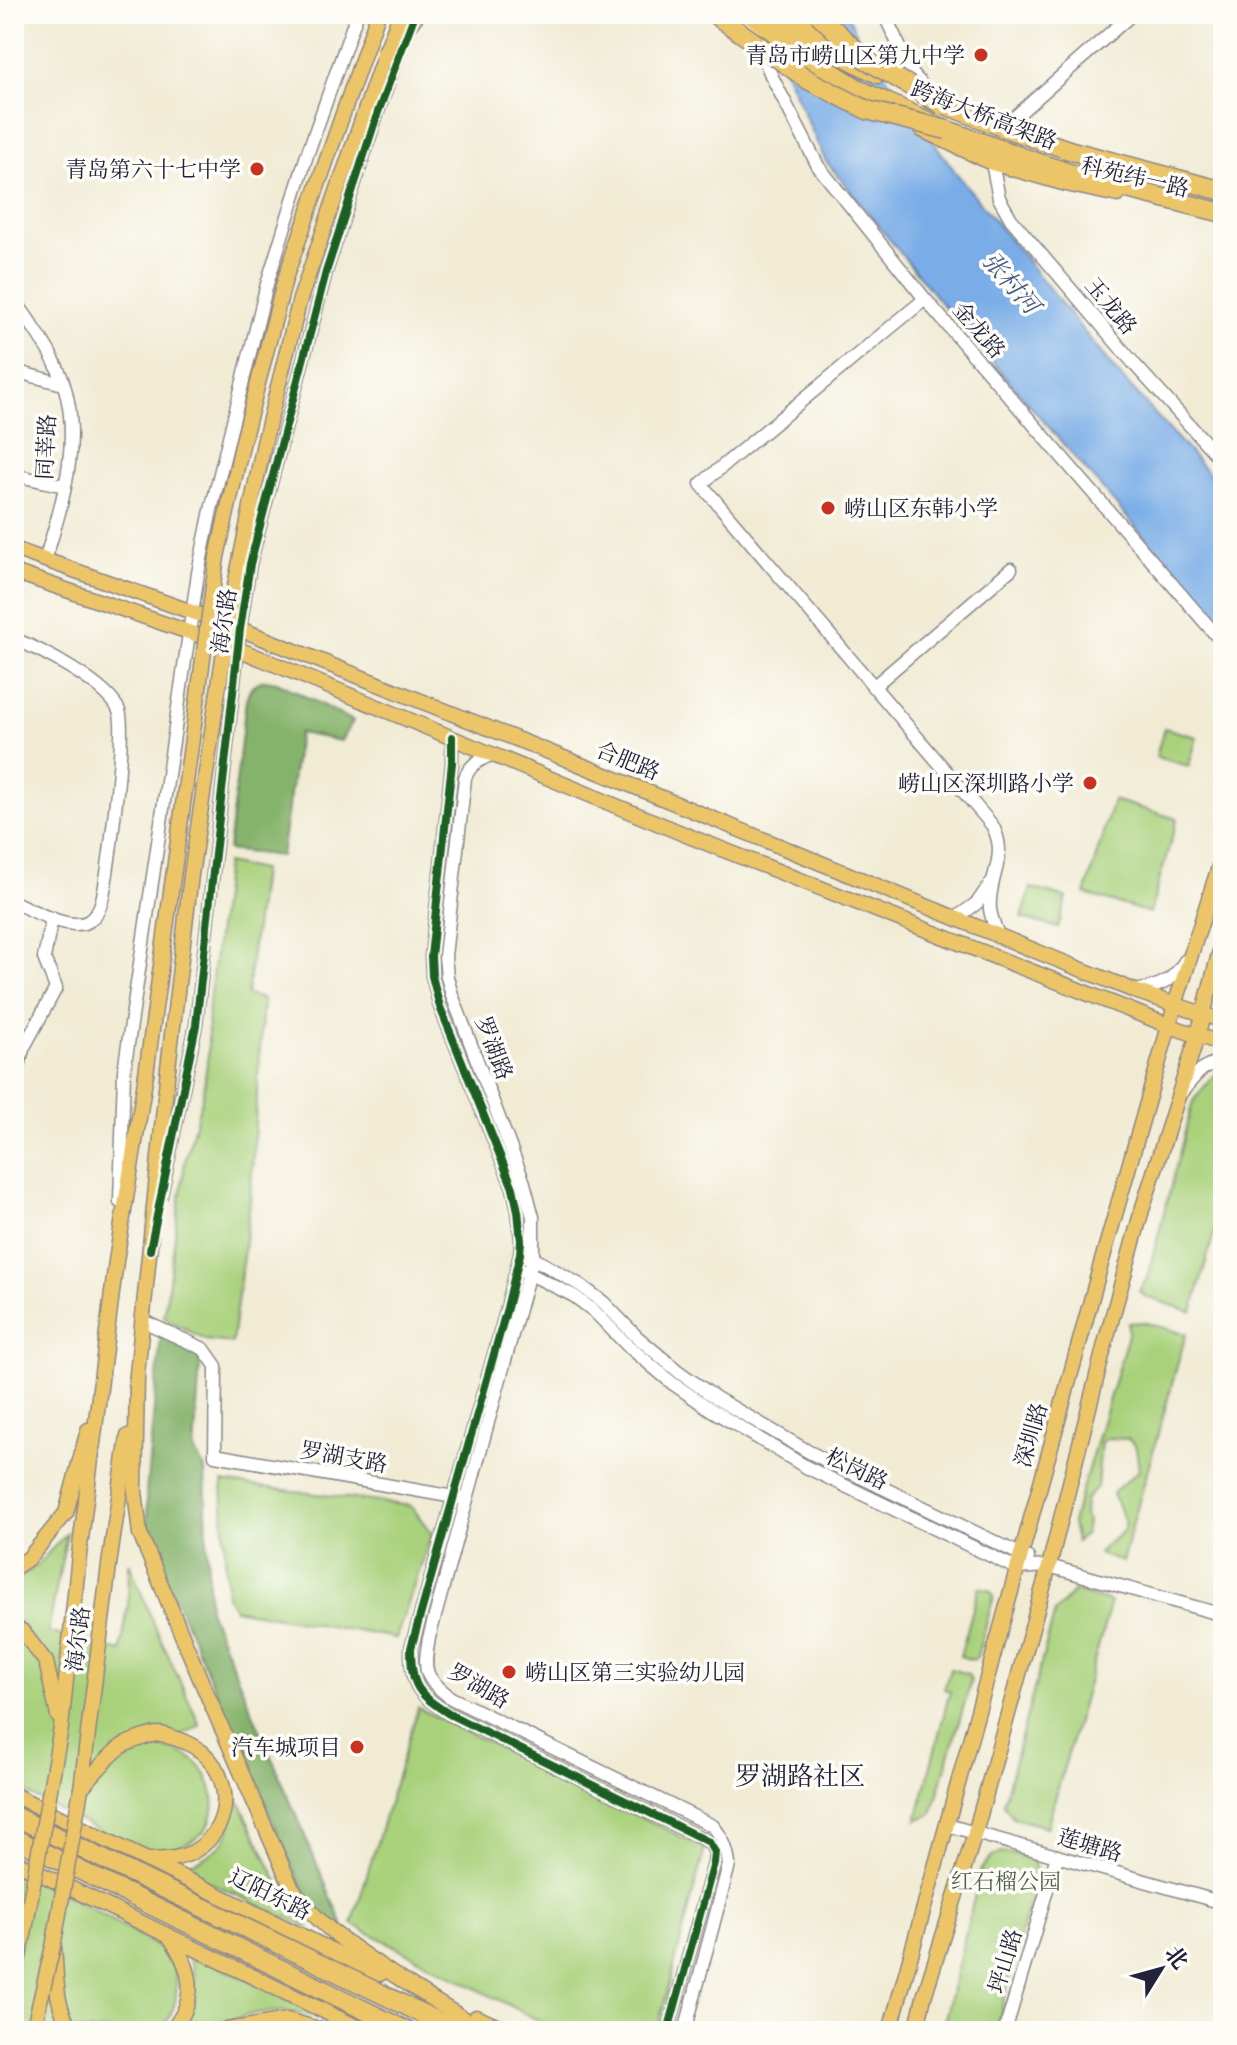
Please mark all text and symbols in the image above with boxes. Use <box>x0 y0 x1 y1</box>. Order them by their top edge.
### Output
place label: 青岛市崂山区第九中学 <box>745 42 965 69</box>
marker: 青岛市崂山区第九中学 <box>972 46 990 64</box>
street label: 跨海大桥高架路 <box>907 75 1061 155</box>
street label: 科苑纬一路 <box>1078 151 1192 203</box>
place label: 青岛第六十七中学 <box>65 156 241 183</box>
marker: 青岛第六十七中学 <box>248 160 266 178</box>
water label: 张村河 <box>976 246 1049 323</box>
street label: 玉龙路 <box>1079 272 1143 340</box>
street label: 金龙路 <box>947 296 1011 364</box>
street label: 同莘路 <box>31 413 61 481</box>
place label: 崂山区东韩小学 <box>844 495 998 522</box>
marker: 崂山区东韩小学 <box>819 499 837 517</box>
street label: 海尔路 <box>206 586 242 656</box>
street label: 合肥路 <box>592 736 664 786</box>
place label: 崂山区深圳路小学 <box>898 770 1074 797</box>
marker: 崂山区深圳路小学 <box>1081 774 1099 792</box>
street label: 罗湖路 <box>470 1012 518 1084</box>
street label: 深圳路 <box>1009 1400 1053 1470</box>
street label: 罗湖支路 <box>298 1436 390 1478</box>
street label: 松岗路 <box>821 1442 893 1496</box>
street label: 海尔路 <box>61 1605 95 1673</box>
street label: 罗湖路 <box>444 1658 514 1714</box>
place label: 崂山区第三实验幼儿园 <box>525 1659 745 1686</box>
marker: 崂山区第三实验幼儿园 <box>500 1663 518 1681</box>
place label: 汽车城项目 <box>231 1734 341 1761</box>
marker: 汽车城项目 <box>348 1738 366 1756</box>
district label: 罗湖路社区 <box>735 1760 865 1792</box>
street label: 莲塘路 <box>1055 1823 1125 1867</box>
street label: 辽阳东路 <box>225 1863 315 1925</box>
park label: 红石榴公园 <box>951 1868 1061 1895</box>
street label: 坪山路 <box>982 1925 1028 1997</box>
north arrow <box>1121 1929 1201 2009</box>
text: 北 <box>1159 1940 1194 1974</box>

